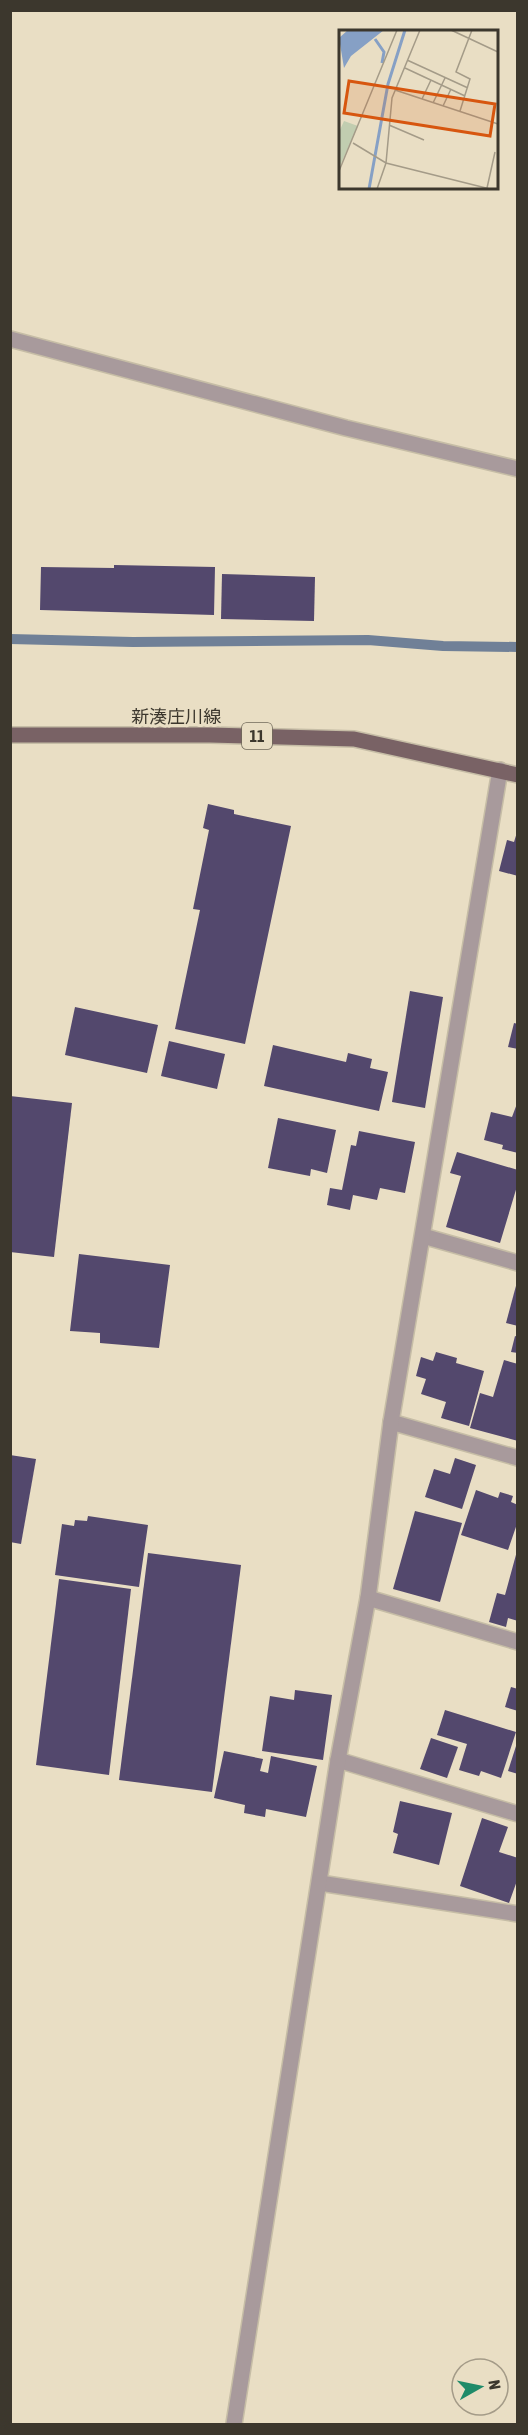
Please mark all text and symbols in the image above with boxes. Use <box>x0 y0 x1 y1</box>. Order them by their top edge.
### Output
inset map <box>339 30 498 189</box>
street label: 新湊庄川線 <box>131 706 221 727</box>
road number: 11 <box>242 723 272 749</box>
north arrow <box>450 2357 510 2417</box>
text: N <box>485 2379 504 2391</box>

